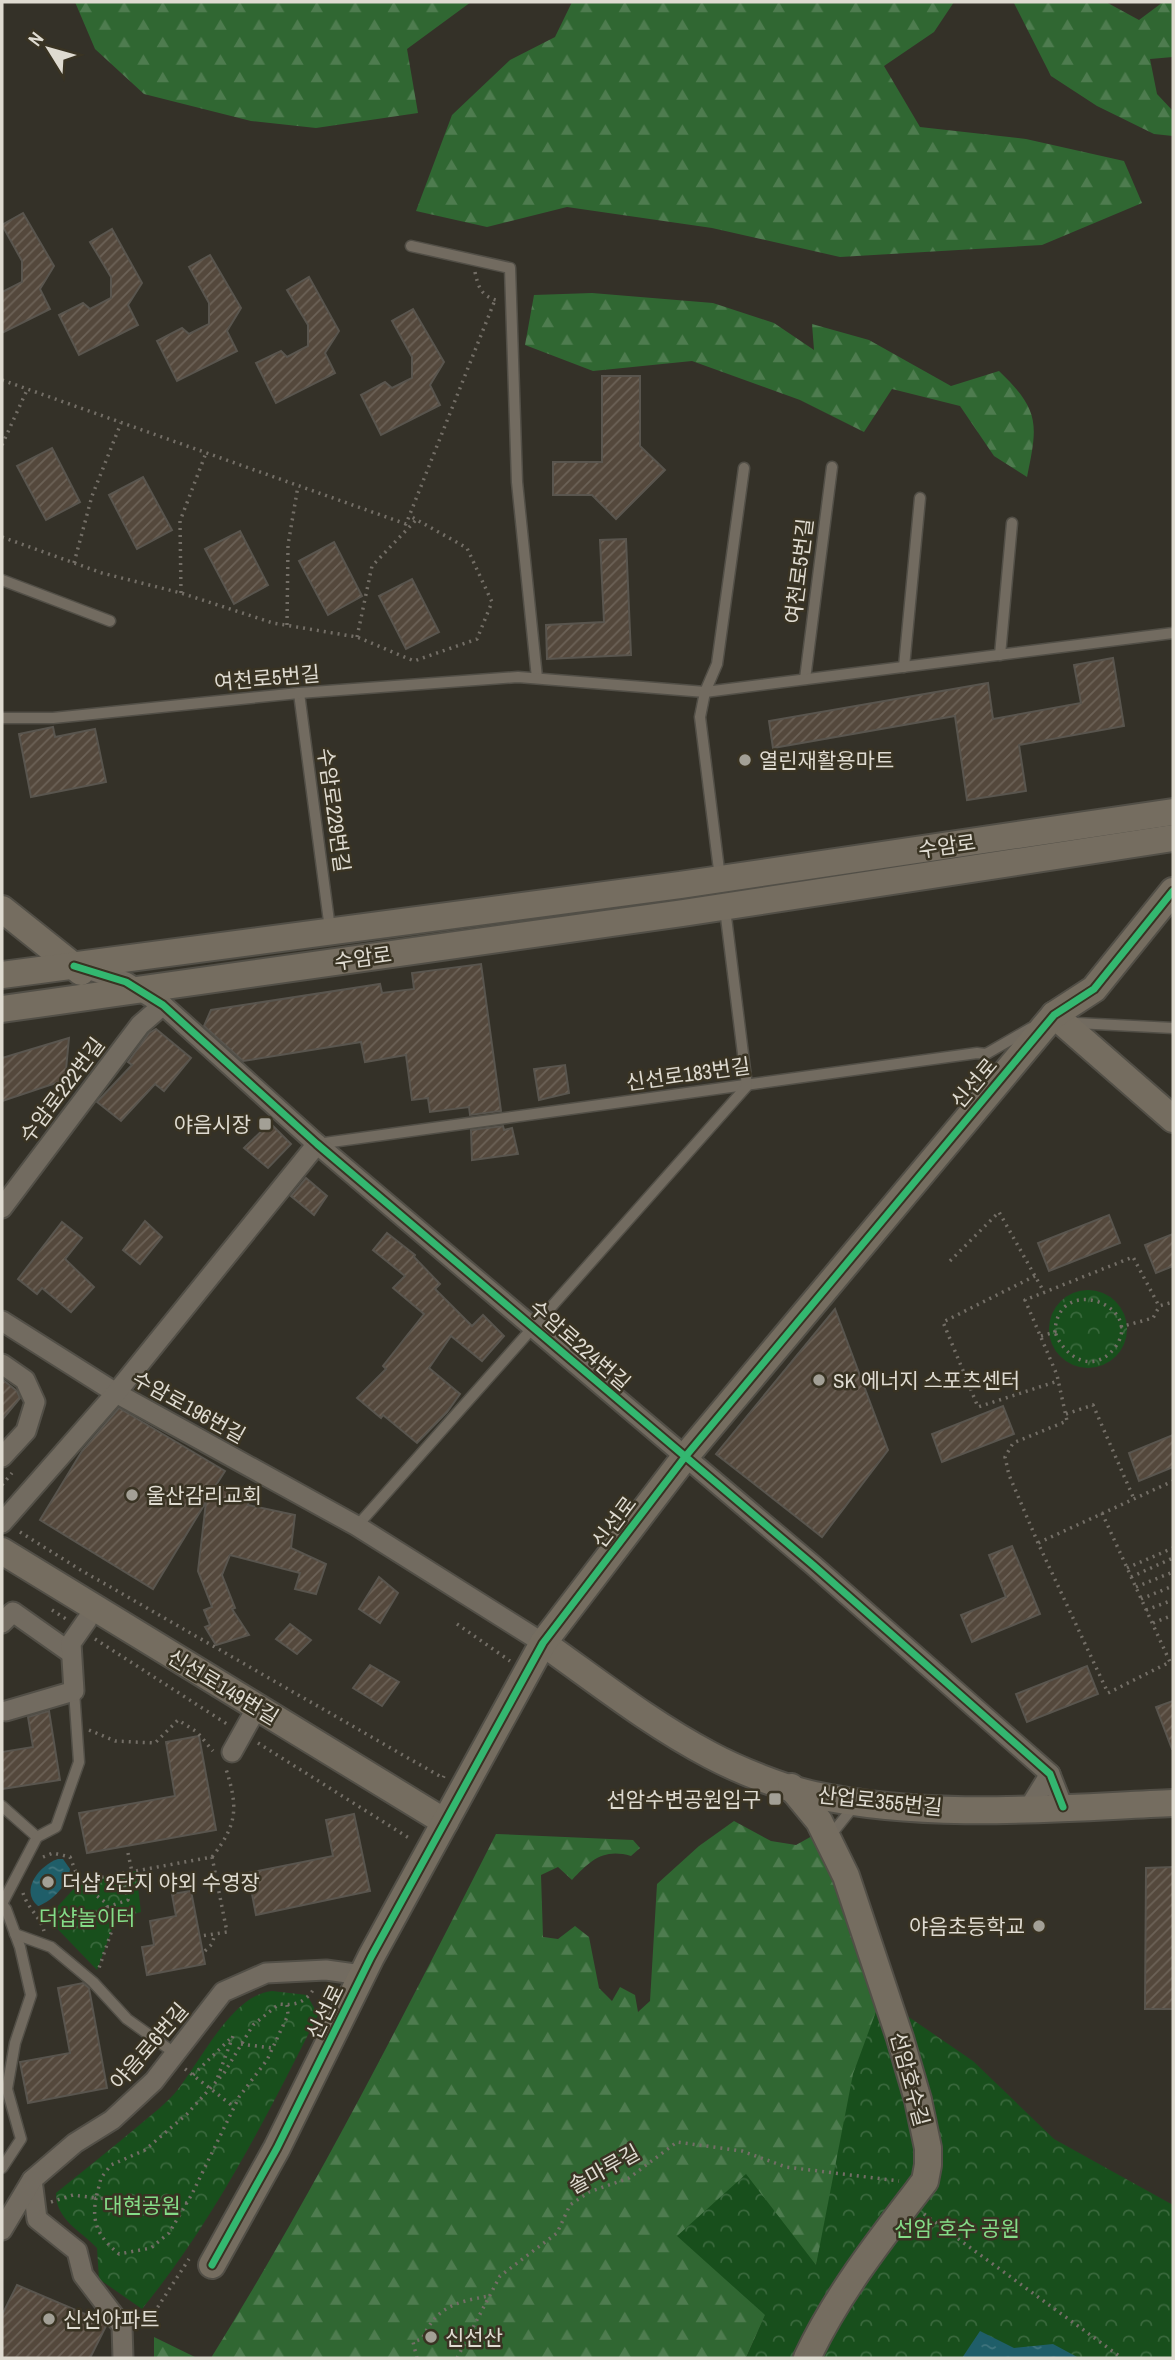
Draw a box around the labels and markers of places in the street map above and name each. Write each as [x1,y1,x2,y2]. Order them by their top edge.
place label: 열린재활용마트 [759,746,894,775]
marker: 열린재활용마트 [737,752,753,768]
place label: 야음시장 [174,1110,251,1139]
marker: 야음시장 [257,1116,273,1132]
place label: SK 에너지 스포츠센터 [833,1366,1020,1395]
marker: SK 에너지 스포츠센터 [811,1372,827,1388]
place label: 울산감리교회 [146,1481,262,1510]
marker: 울산감리교회 [124,1487,140,1503]
place label: 선암수변공원입구 [606,1785,761,1814]
marker: 선암수변공원입구 [767,1791,783,1807]
place label: 더샵 2단지 야외 수영장 [62,1868,260,1897]
marker: 더샵 2단지 야외 수영장 [40,1874,56,1890]
place label: 야음초등학교 [909,1912,1025,1941]
marker: 야음초등학교 [1031,1918,1047,1934]
place label: 신선아파트 [63,2305,160,2334]
marker: 신선아파트 [41,2311,57,2327]
place label: 신선산 [445,2323,503,2352]
marker: 신선산 [423,2329,439,2345]

